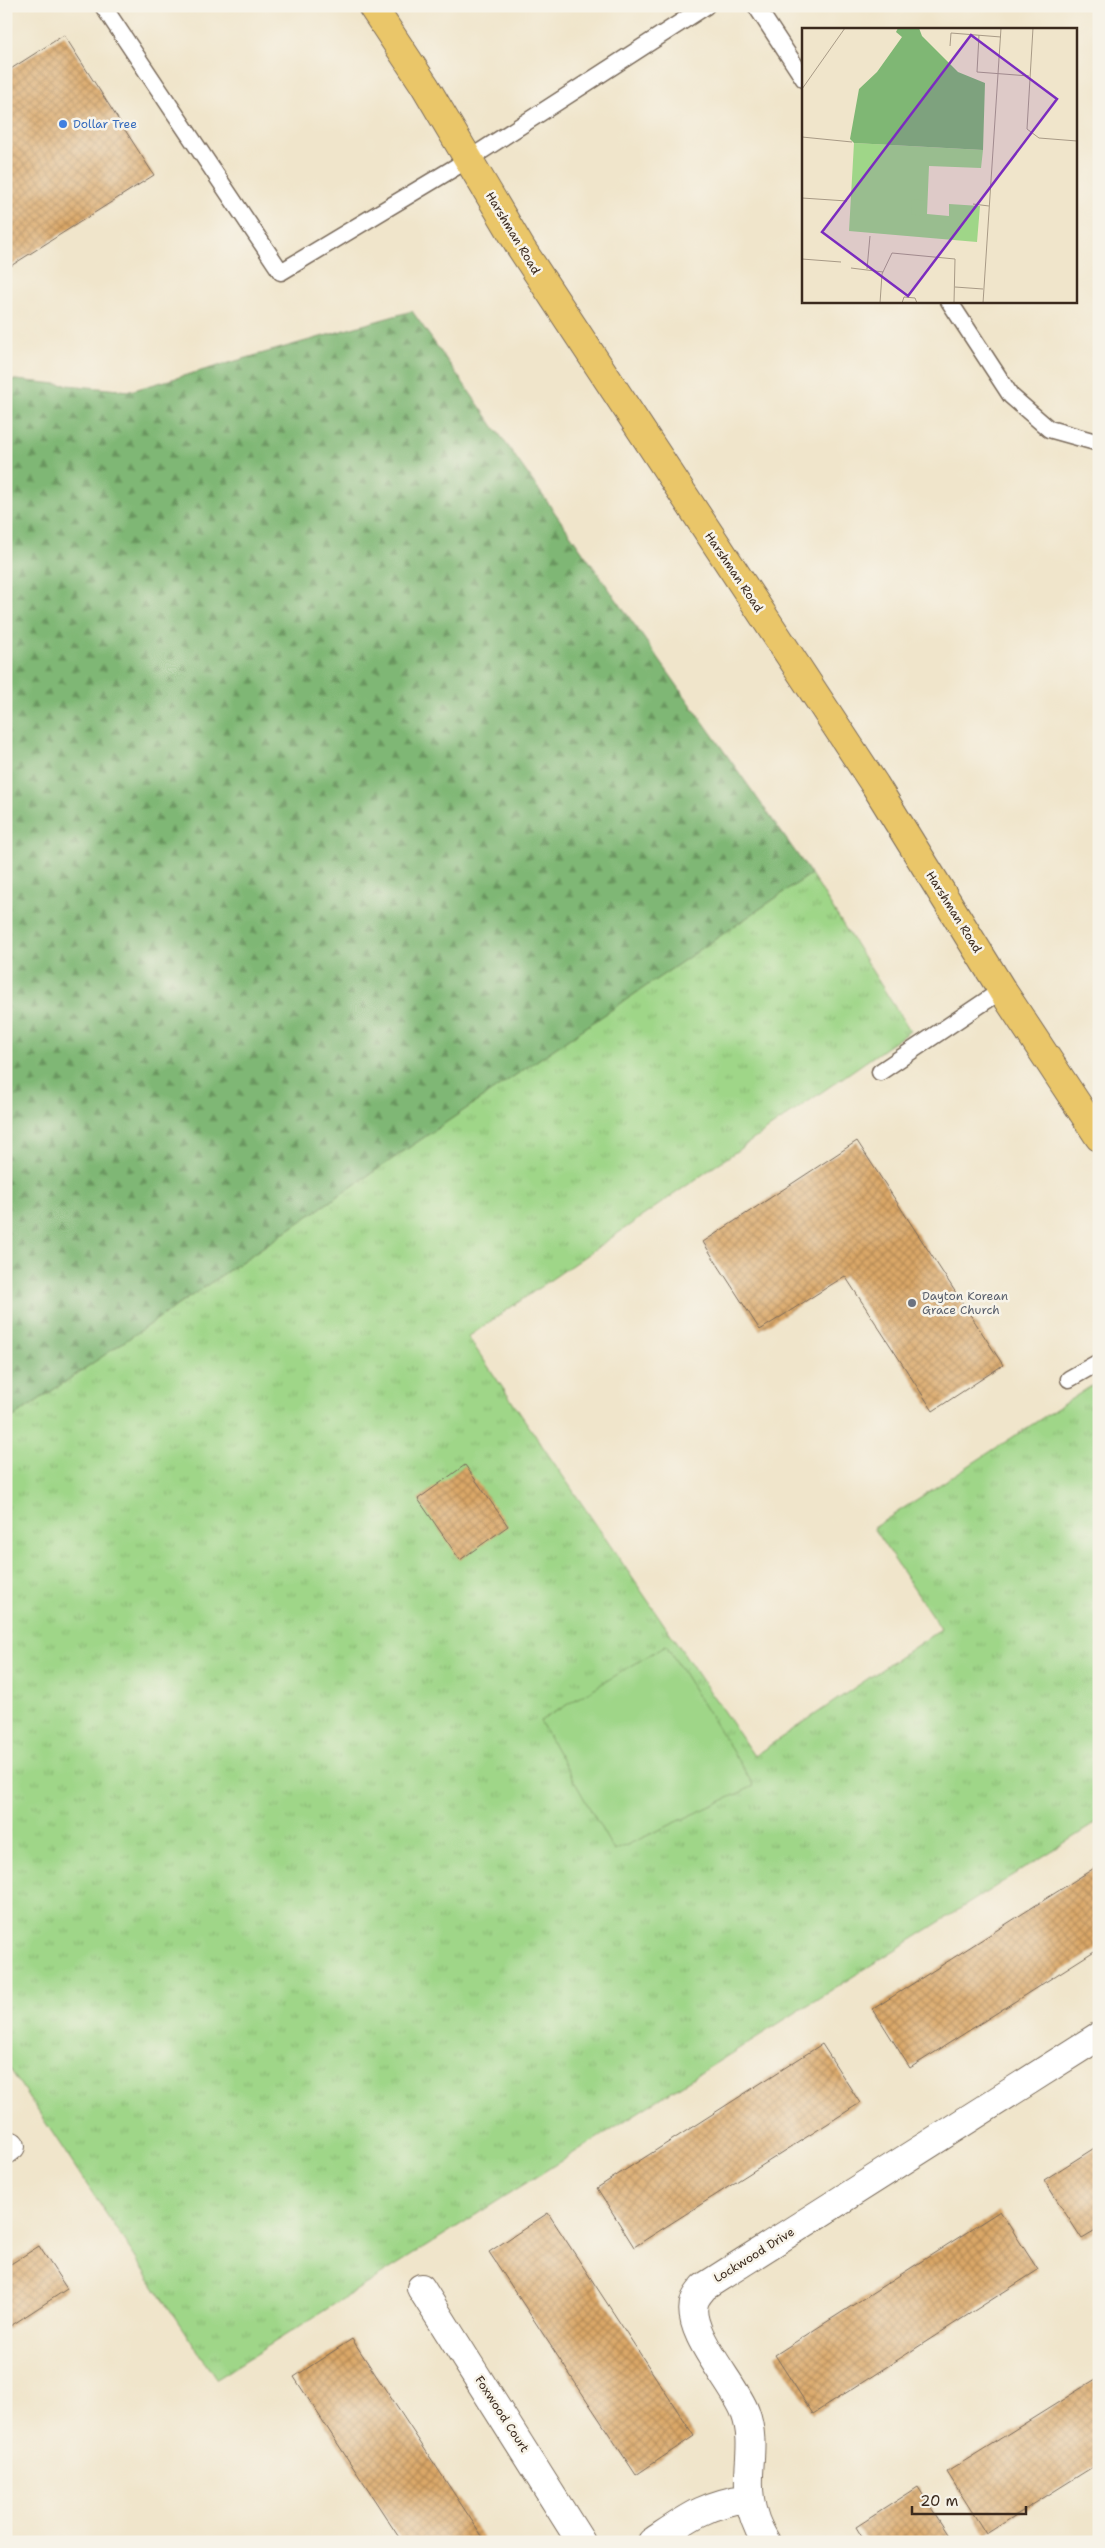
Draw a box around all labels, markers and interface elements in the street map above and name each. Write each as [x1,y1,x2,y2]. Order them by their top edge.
inset map [802,28,1078,302]
place label: Dollar Tree [73,116,137,132]
marker: Dollar Tree [57,118,69,130]
street label: Harshman Road [482,189,544,278]
street label: Harshman Road [701,529,767,616]
street label: Harshman Road [922,868,986,956]
place label: Dayton Korean Grace Church [922,1288,1008,1318]
marker: Dayton Korean Grace Church [906,1297,918,1309]
street label: Lockwood Drive [711,2224,797,2286]
street label: Foxwood Court [471,2373,533,2455]
scale bar [912,2483,1026,2515]
text: 20 m [920,2491,959,2511]

